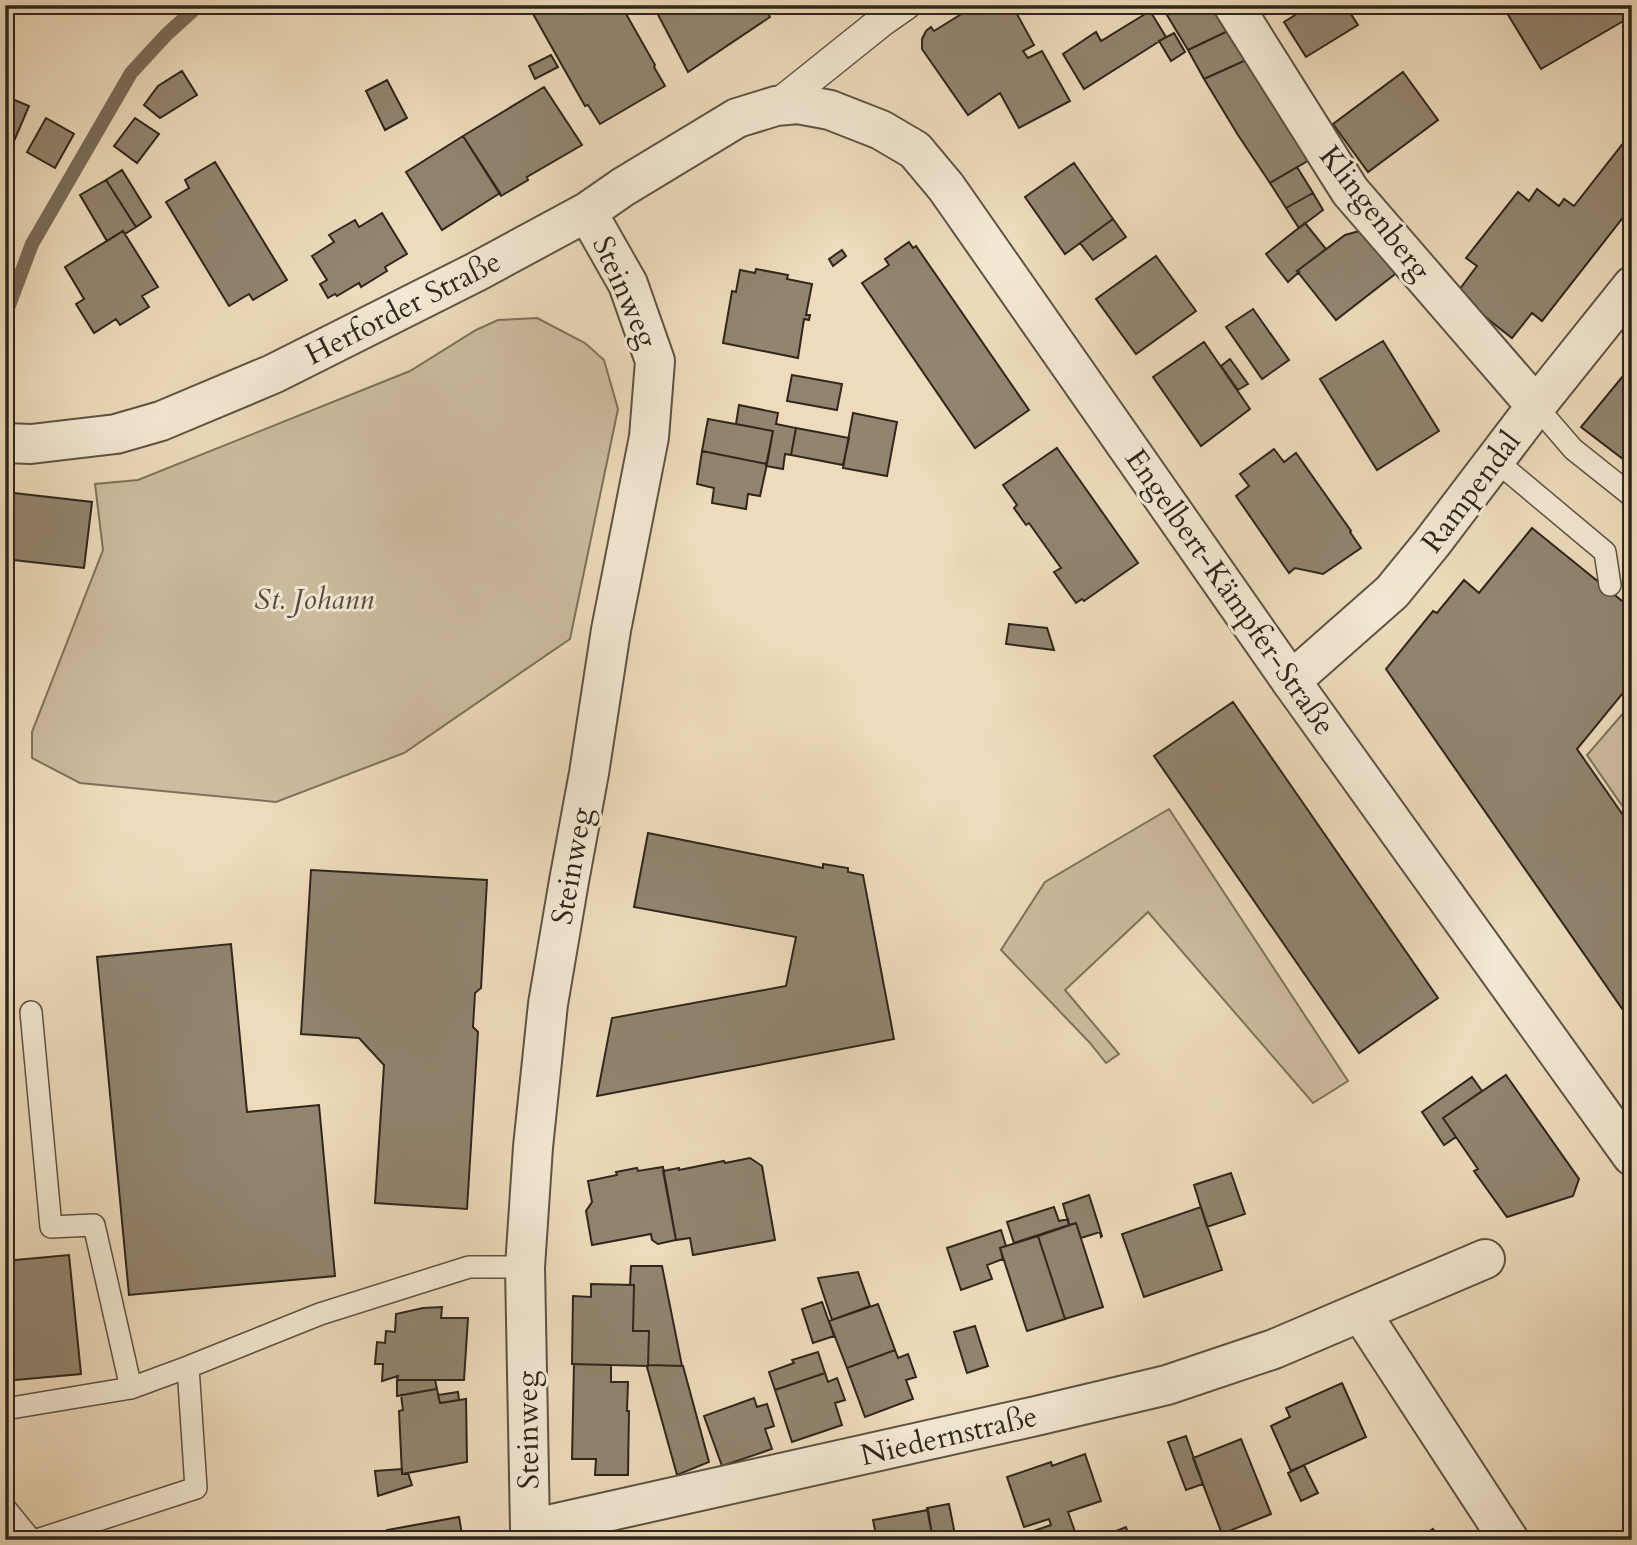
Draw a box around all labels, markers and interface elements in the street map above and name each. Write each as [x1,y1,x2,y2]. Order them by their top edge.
street label: Klingenberg [1309,137,1441,289]
street label: Steinweg [582,230,668,354]
street label: Herforder Straße [298,241,508,375]
street label: Rampendal [1412,423,1530,561]
street label: Engelbert-Kämpfer-Straße [1115,441,1345,743]
park label: St. Johann [254,579,374,620]
street label: Steinweg [542,804,602,928]
street label: Steinweg [506,1370,550,1489]
street label: Niedernstraße [857,1396,1041,1476]

